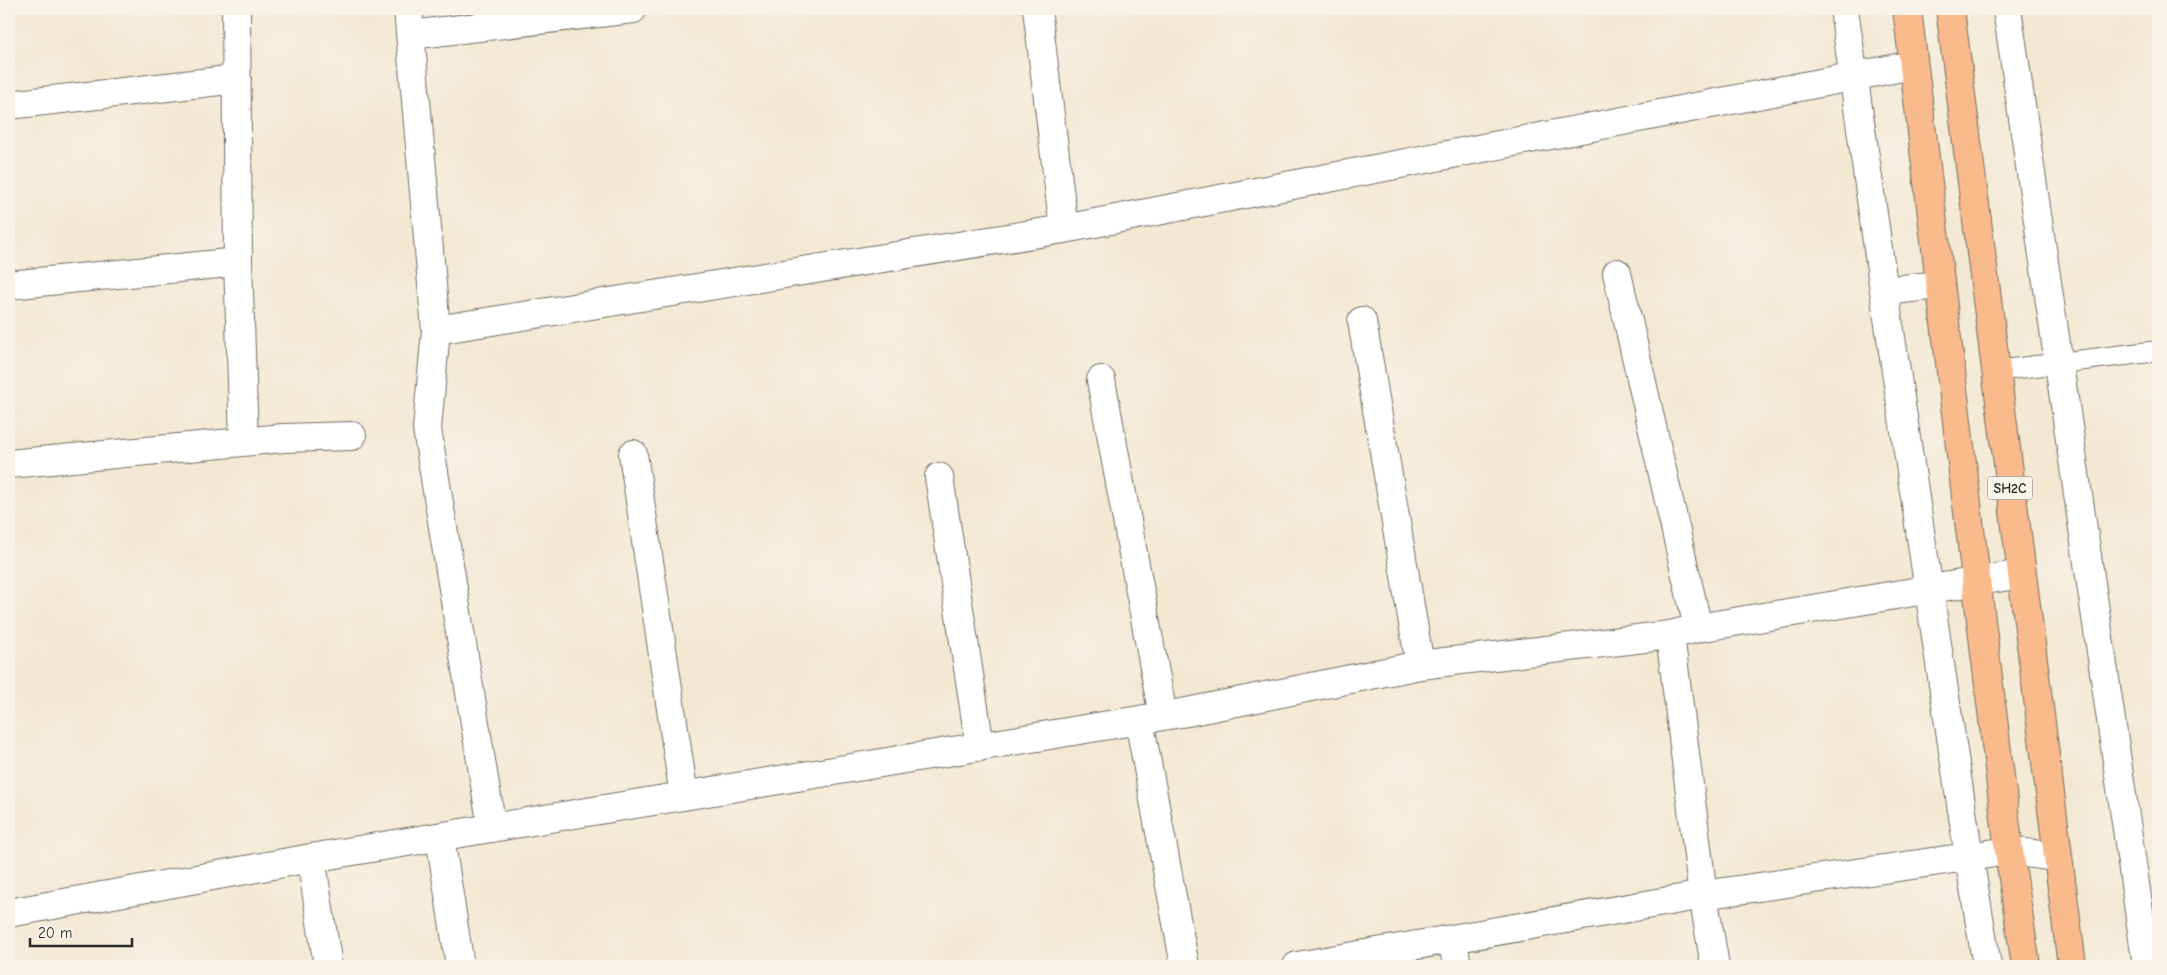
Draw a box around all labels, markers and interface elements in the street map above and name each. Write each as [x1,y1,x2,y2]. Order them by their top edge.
road number: SH2C [1988,476,2032,499]
scale bar [30,915,132,947]
text: 20 m [38,924,72,942]

